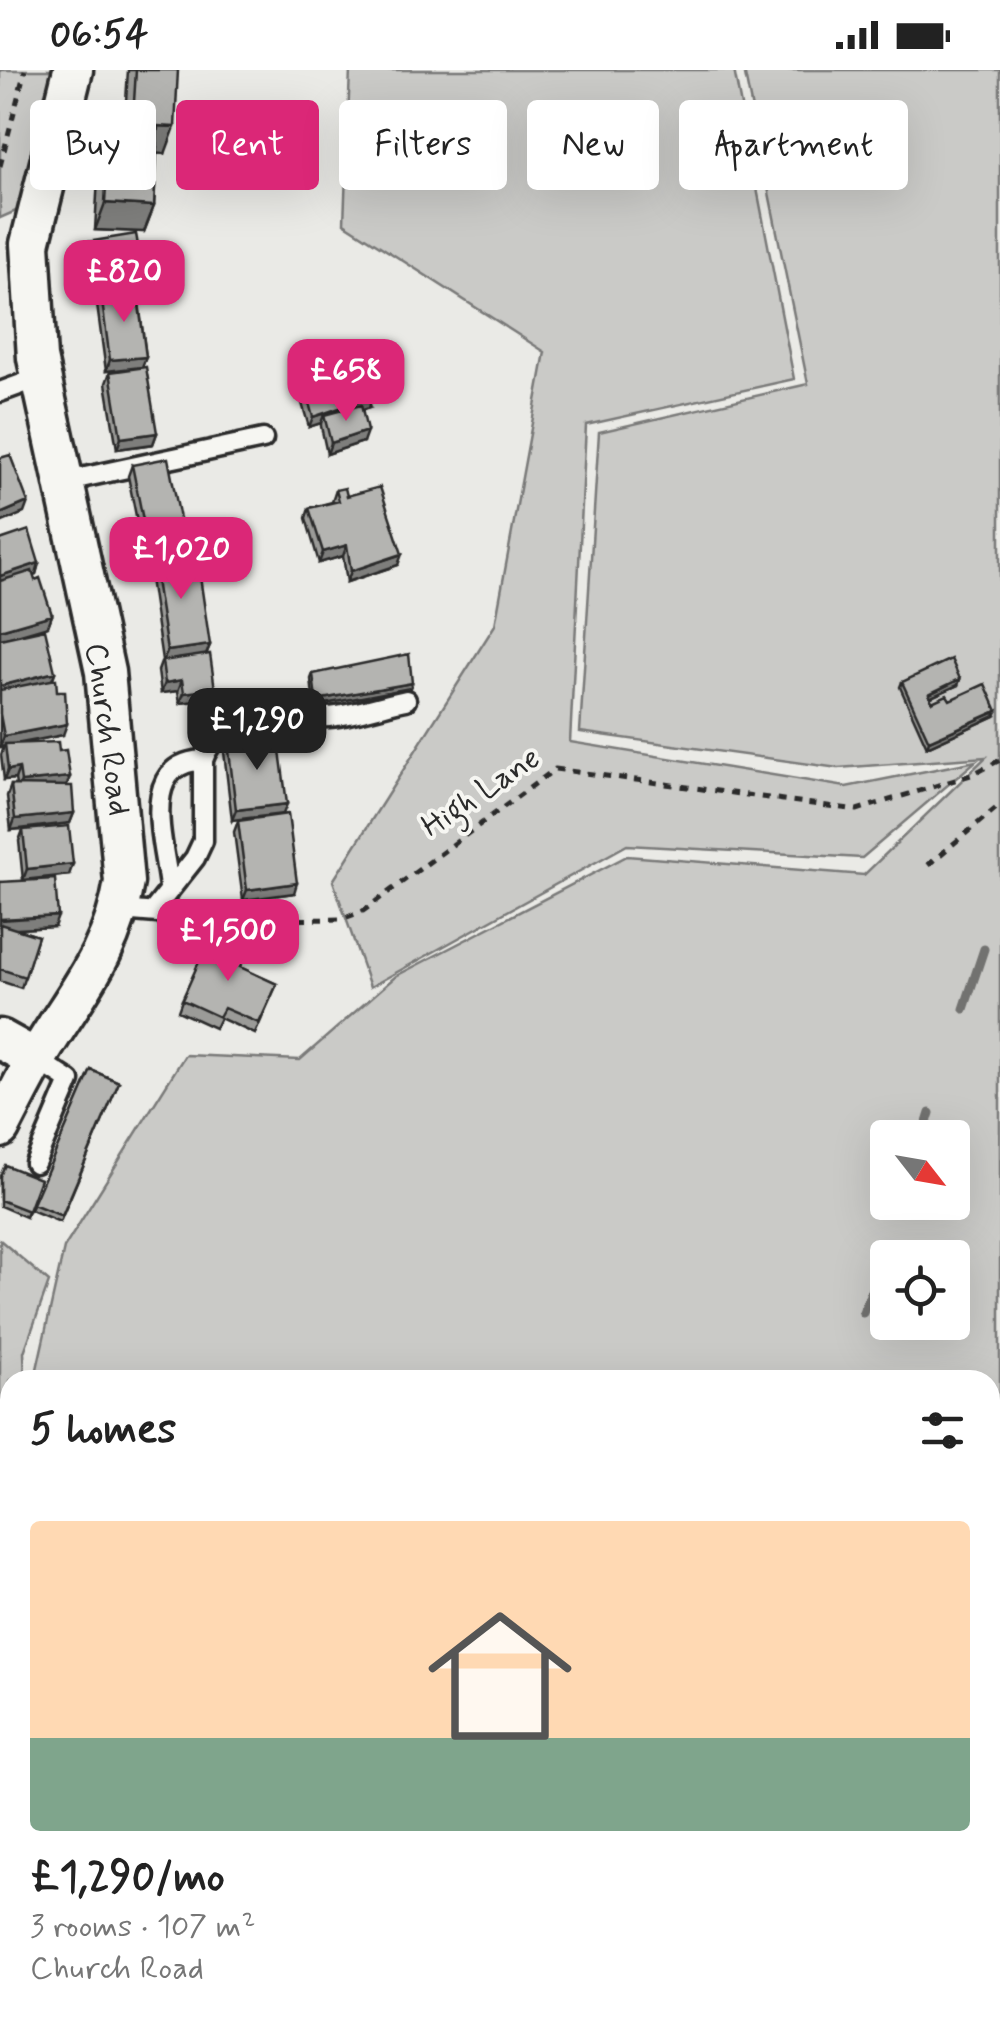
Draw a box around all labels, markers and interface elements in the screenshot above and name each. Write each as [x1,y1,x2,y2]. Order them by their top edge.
text: 06:54 [50,11,148,60]
chip: Buy [30,100,156,190]
chip: Rent [176,100,319,190]
chip: Filters [339,100,507,190]
chip: New [527,100,659,190]
chip: Apartment [679,100,908,190]
pin: £820 [65,240,183,325]
text: £820 [86,251,162,293]
pin: £658 [287,339,405,424]
text: £658 [309,350,383,392]
pin: £1,020 [100,517,262,602]
text: £1,020 [132,528,230,570]
street label: Church Road [74,640,140,818]
pin: £1,290 [176,688,338,773]
text: £1,290 [209,699,305,741]
street label: High Lane [413,738,550,850]
pin: £1,500 [147,899,309,984]
text: £1,500 [179,910,277,952]
north arrow [870,1120,970,1220]
map controls [870,1120,970,1340]
button: locate [870,1240,970,1340]
text: 5 homes [30,1403,176,1458]
icon: filters [915,1403,970,1458]
icon: home [410,1586,590,1766]
text: £1,290/mo [30,1851,225,1906]
text: 3 rooms · 107 m² [30,1906,255,1948]
text: Church Road [30,1948,204,1990]

